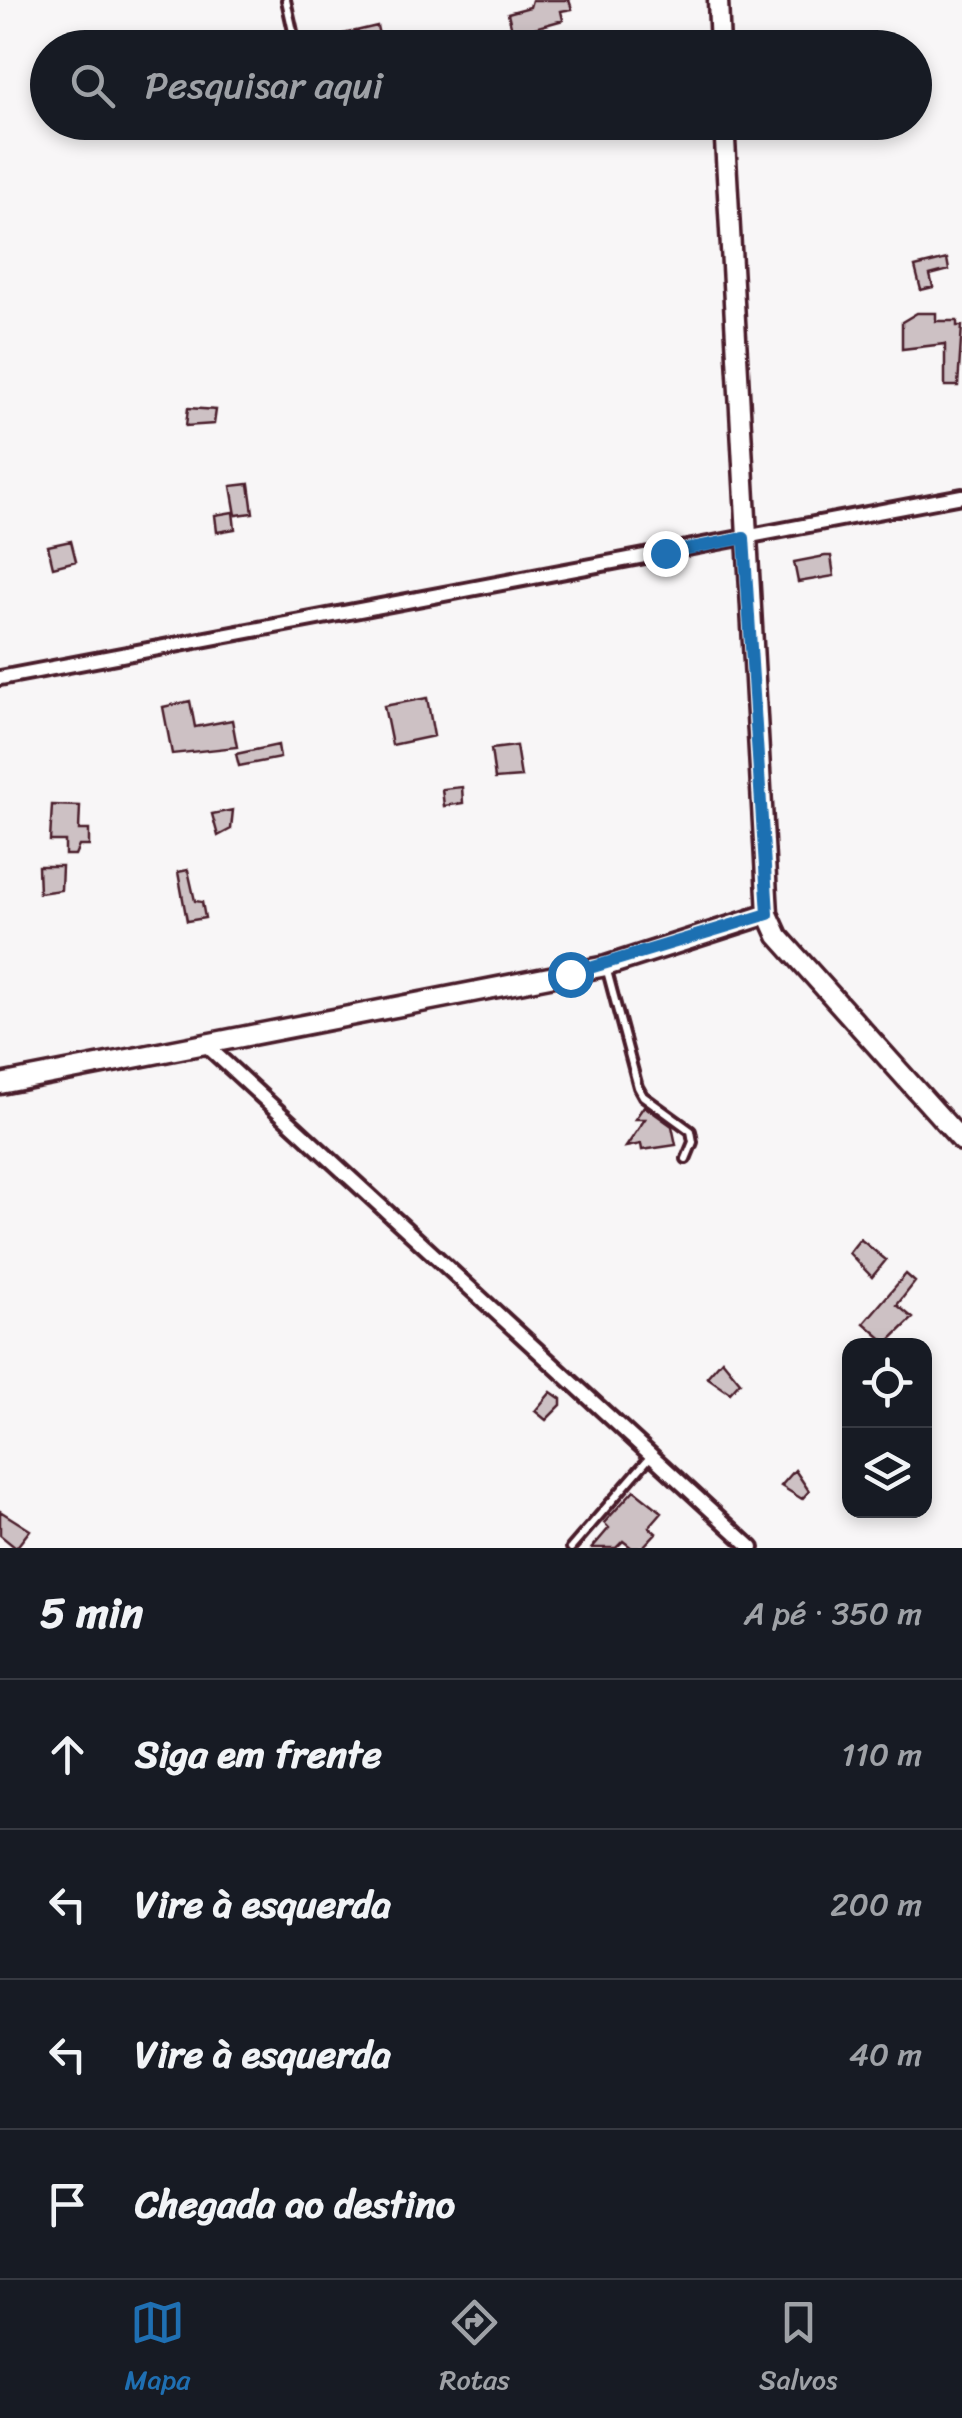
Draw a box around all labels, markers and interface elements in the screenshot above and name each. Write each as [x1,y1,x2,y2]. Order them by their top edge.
search box [30,30,932,140]
text: Pesquisar aqui [145,52,383,119]
icon: search [65,58,120,113]
route end [643,531,689,577]
route start [548,952,594,998]
map controls [842,1338,932,1518]
button: locate [842,1338,932,1428]
button: layers [842,1428,932,1518]
text: 5 min [40,1576,143,1650]
text: A pé · 350 m [744,1585,922,1642]
text: Siga em frente [135,1721,382,1788]
text: 110 m [841,1726,922,1783]
icon: ahead [40,1727,95,1782]
text: Vire à esquerda [135,1871,391,1938]
text: 200 m [830,1876,922,1933]
icon: left [40,1877,95,1932]
text: Vire à esquerda [135,2021,391,2088]
text: 40 m [849,2026,922,2083]
icon: left [40,2027,95,2082]
text: Chegada ao destino [135,2171,455,2238]
icon: arrive [40,2177,95,2232]
tab: Mapa [125,2295,190,2404]
tab: Rotas [439,2295,510,2404]
tab: Salvos [759,2295,837,2404]

